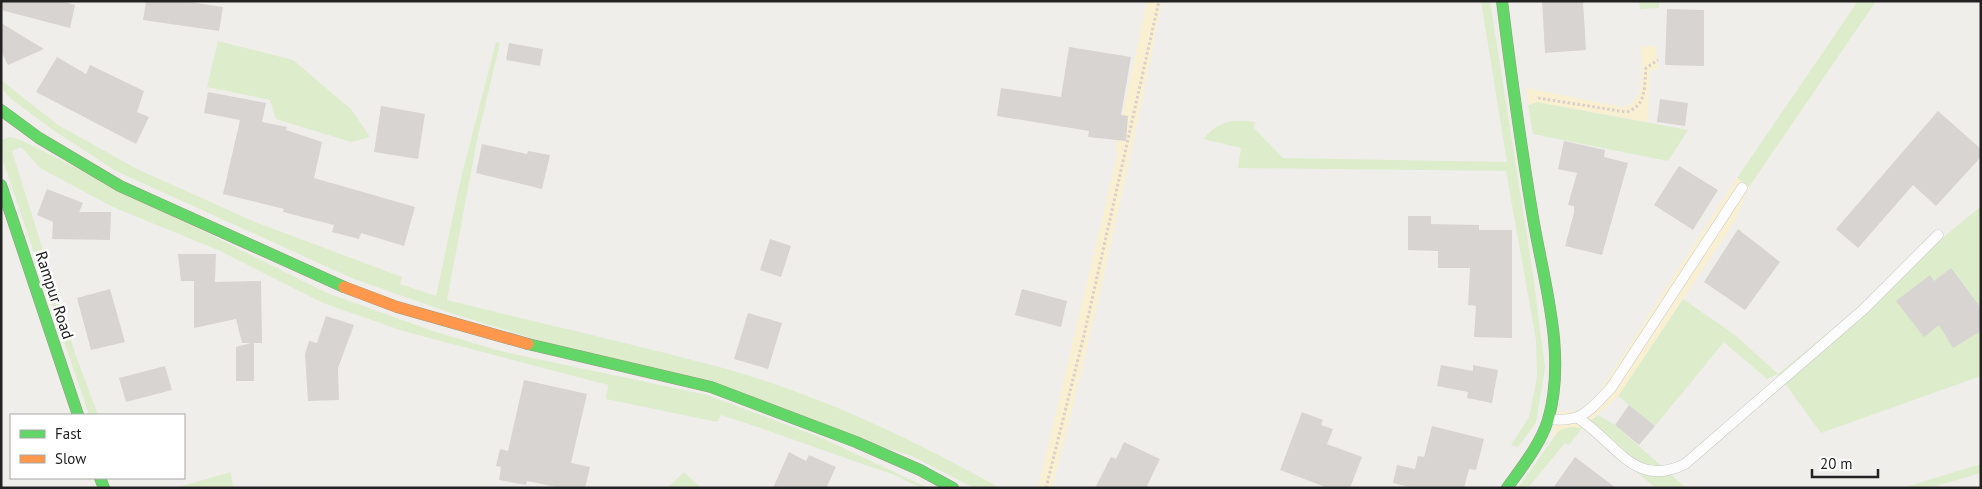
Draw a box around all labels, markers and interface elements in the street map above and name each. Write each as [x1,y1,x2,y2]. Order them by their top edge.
street label: Rampur Road [31,249,79,341]
legend [10,414,185,479]
text: Fast [55,424,82,443]
scale bar [1812,446,1878,478]
text: Slow [55,449,86,468]
text: 20 m [1820,454,1853,473]

